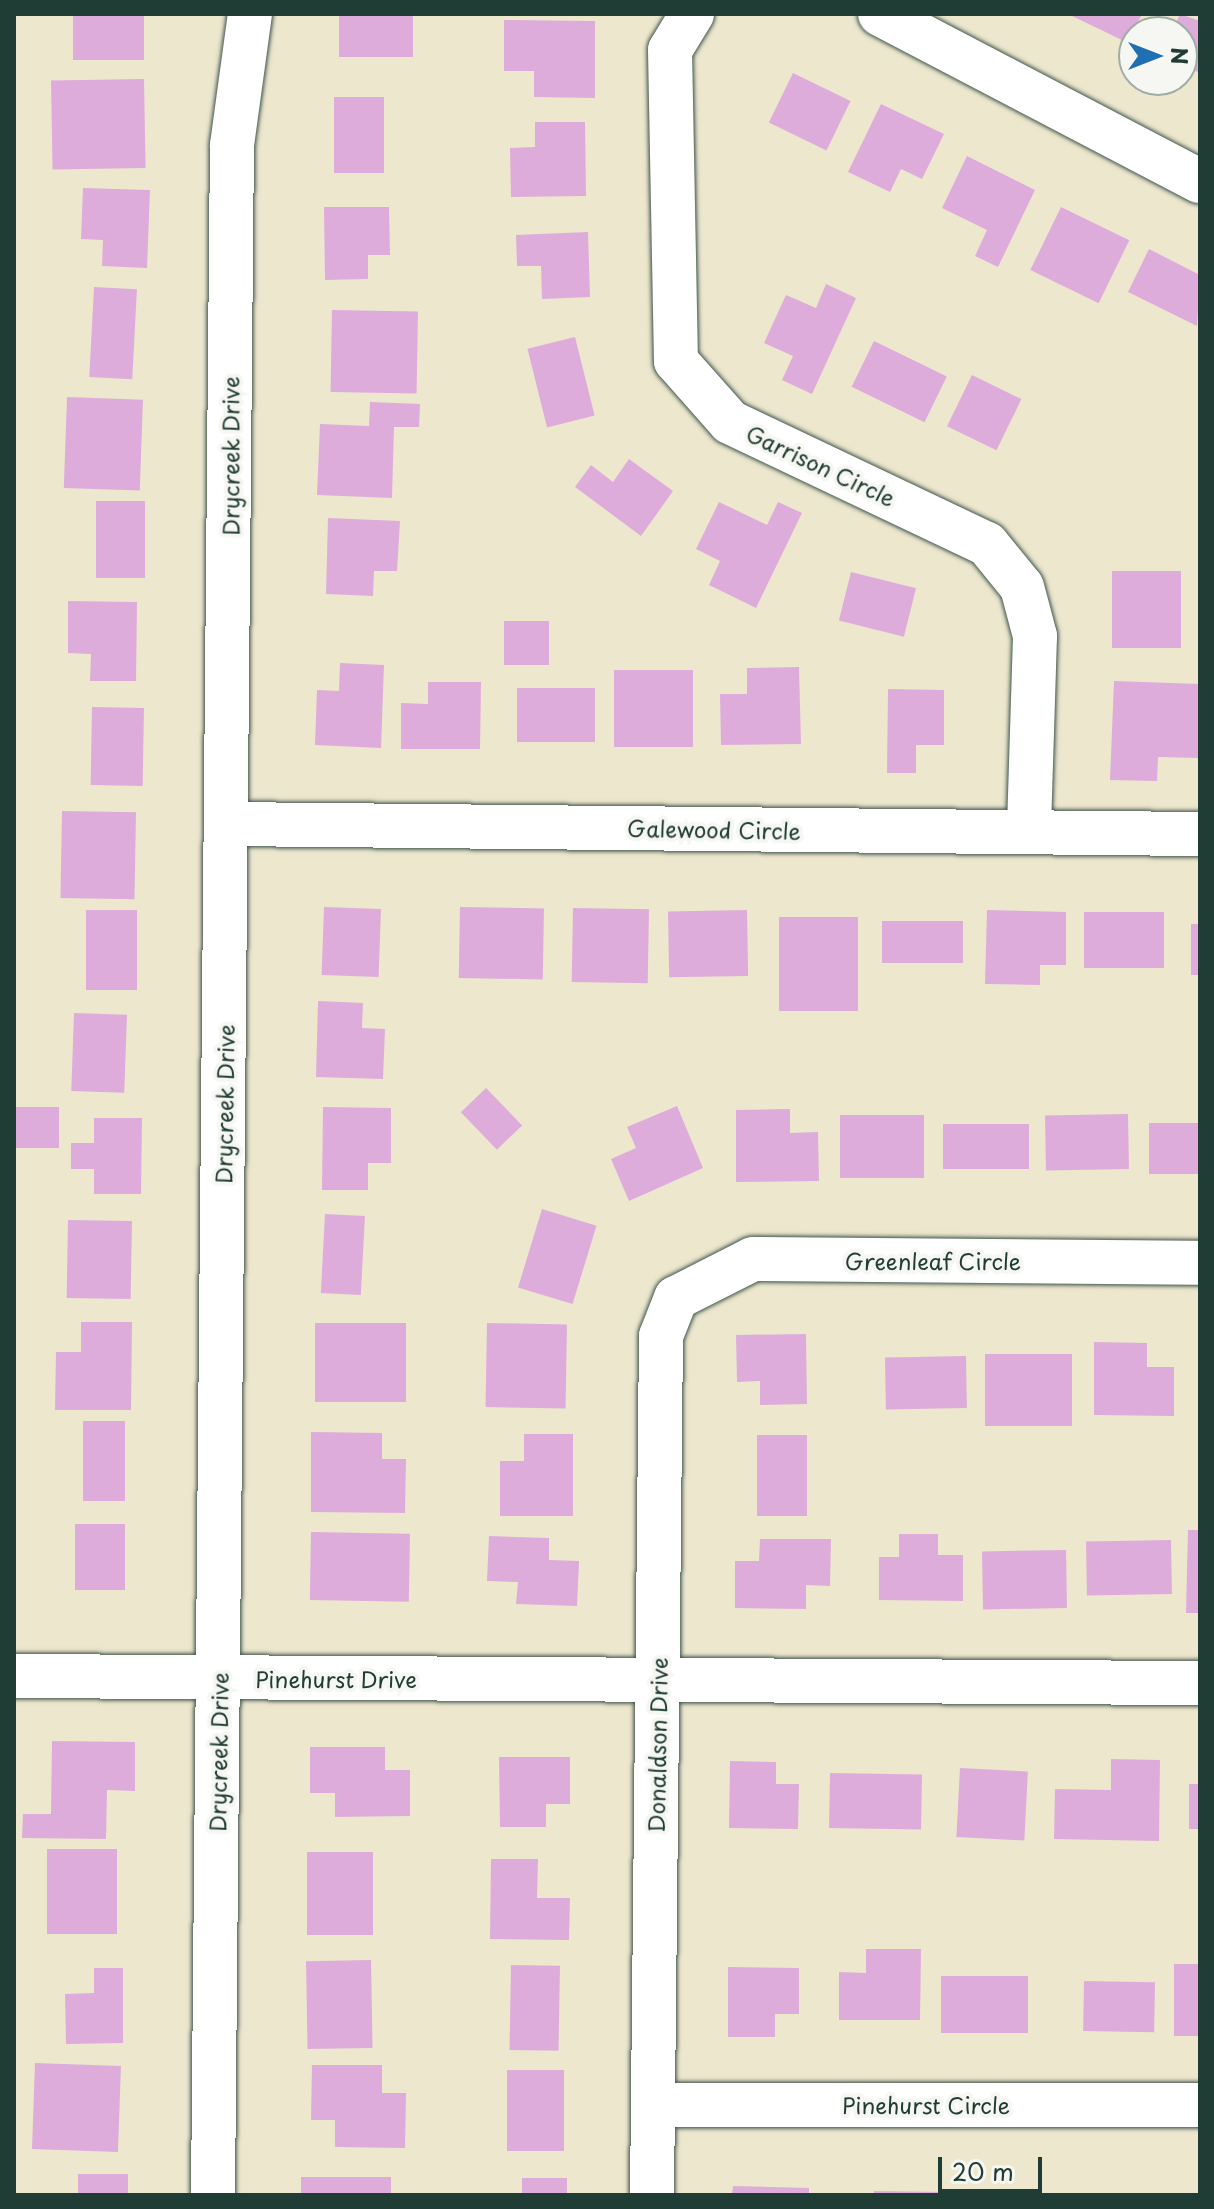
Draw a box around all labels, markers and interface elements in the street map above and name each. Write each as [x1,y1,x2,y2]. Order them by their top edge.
north arrow [1118,16,1198,96]
text: N [1164,47,1197,65]
street label: Drycreek Drive [217,375,243,537]
street label: Garrison Circle [742,419,900,511]
street label: Galewood Circle [626,814,802,844]
street label: Drycreek Drive [209,1023,239,1185]
street label: Greenleaf Circle [844,1248,1022,1274]
street label: Donaldson Drive [642,1656,672,1834]
street label: Pinehurst Drive [255,1666,417,1692]
street label: Drycreek Drive [203,1671,233,1833]
street label: Pinehurst Circle [841,2092,1011,2118]
scale bar [942,2141,1046,2191]
text: 20 m [952,2153,1014,2189]

